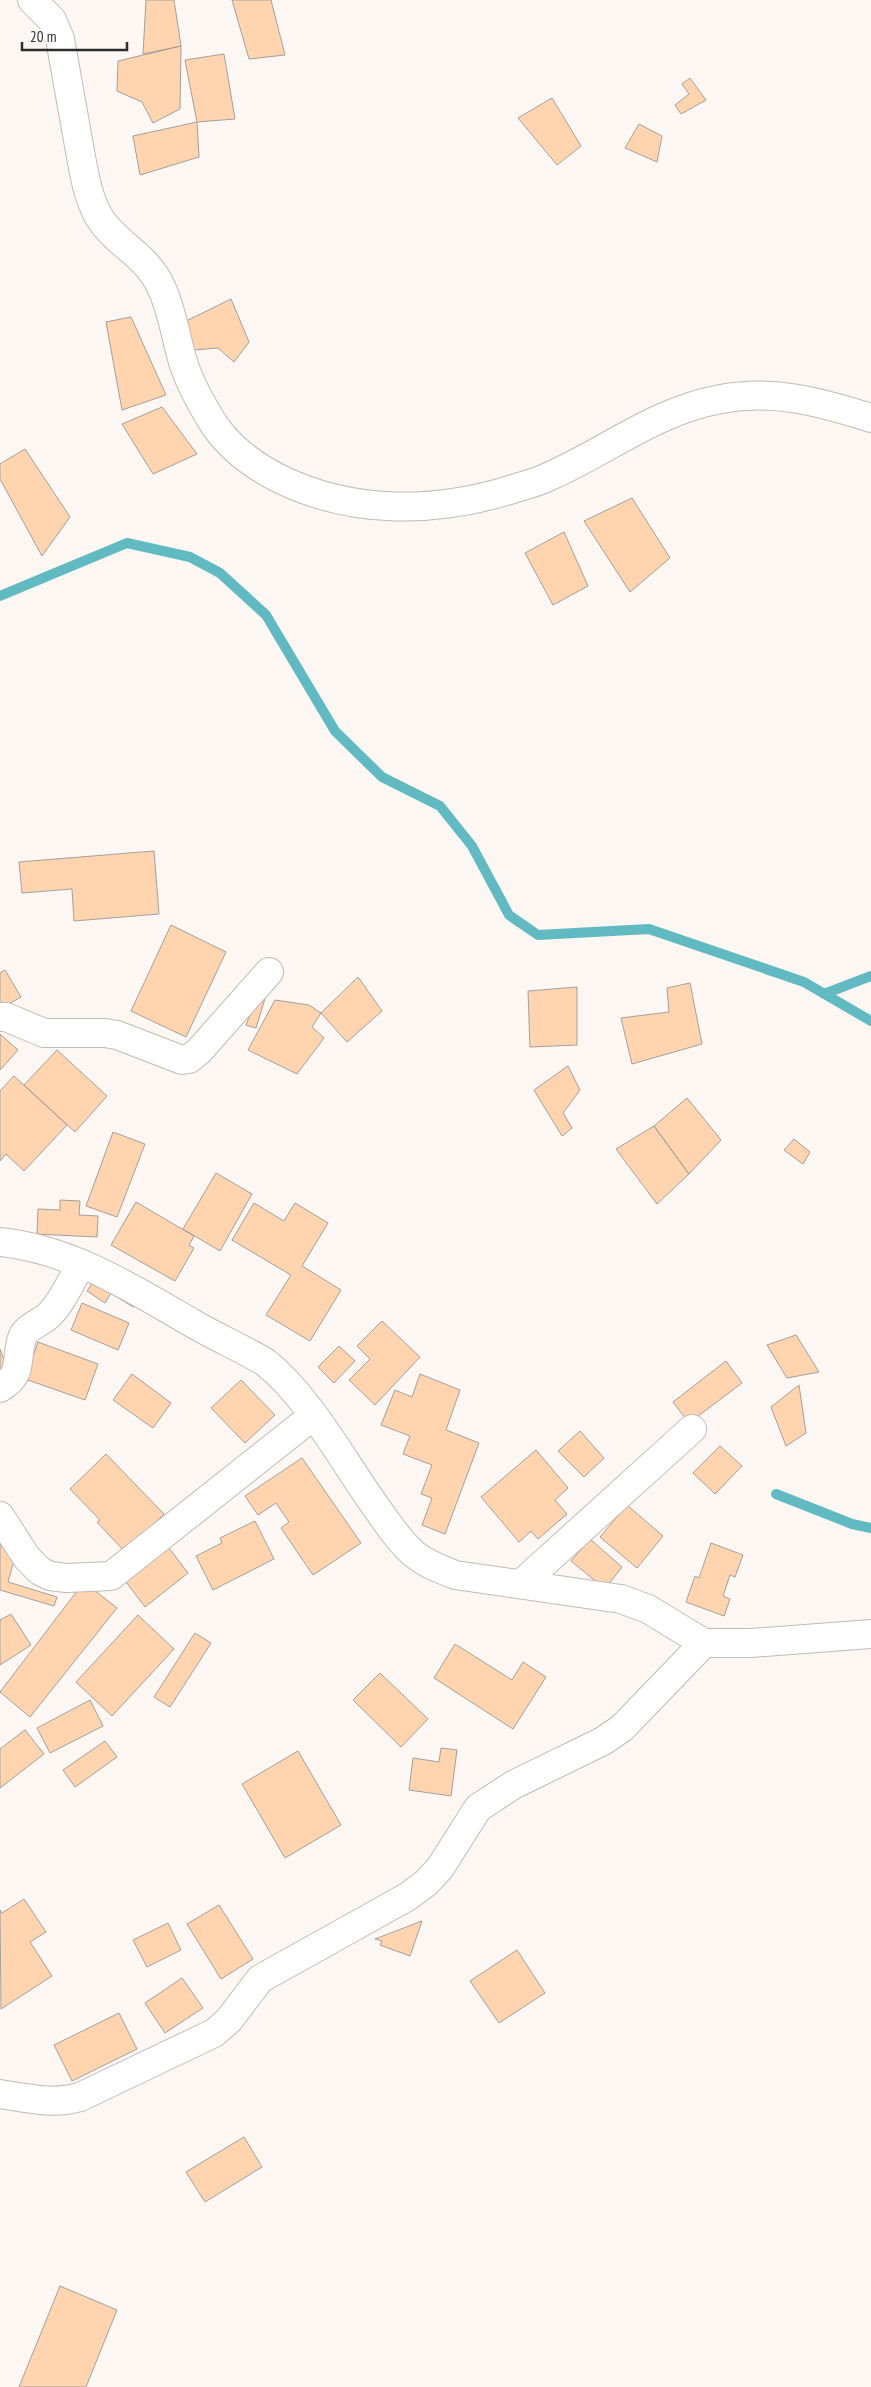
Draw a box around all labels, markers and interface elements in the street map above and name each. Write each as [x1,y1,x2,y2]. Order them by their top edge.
scale bar [22,20,128,52]
text: 20 m [30,27,56,46]

